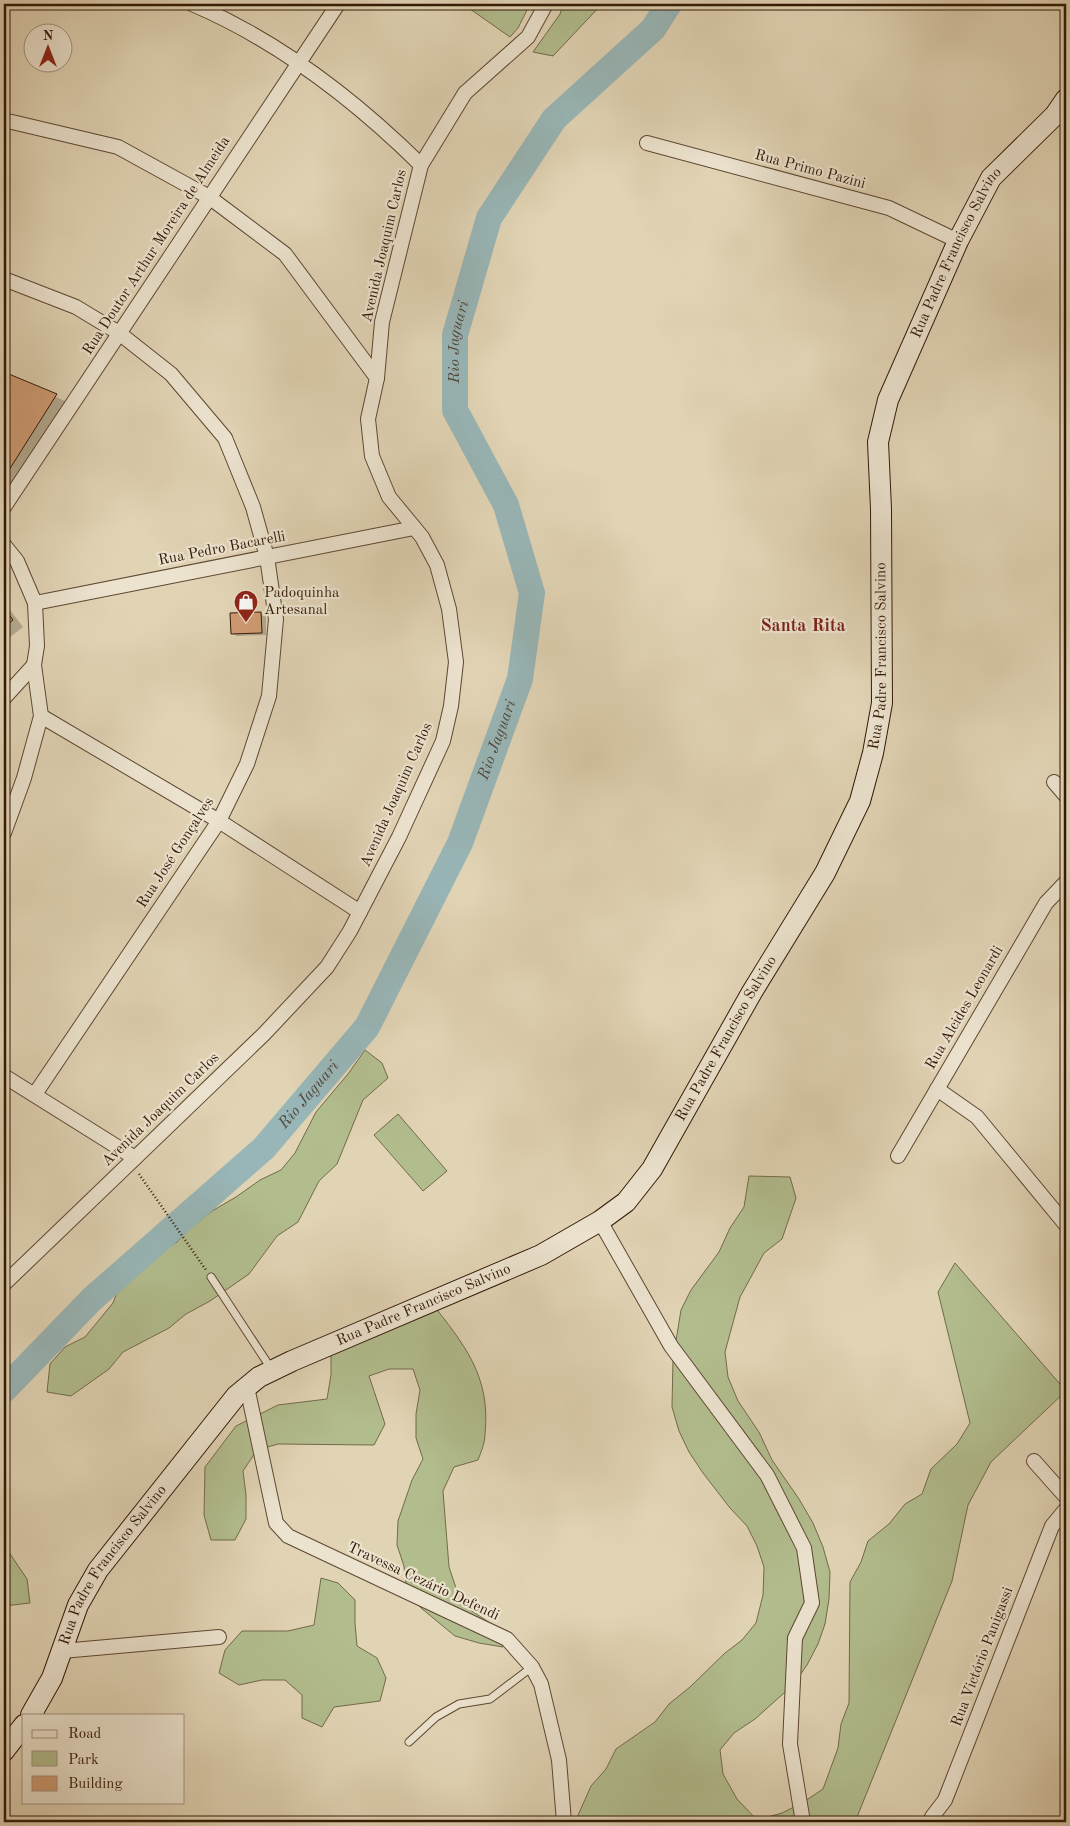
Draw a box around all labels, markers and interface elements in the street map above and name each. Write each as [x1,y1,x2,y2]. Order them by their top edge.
north arrow [22,22,72,72]
text: N [43,29,54,43]
street label: Rua Doutor Arthur Moreira de Almeida [81,134,234,358]
street label: Rua Primo Pazini [753,148,867,192]
street label: Rua Padre Francisco Salvino [909,165,1004,340]
street label: Avenida Joaquim Carlos [360,168,410,324]
water label: Rio Jaguari [446,298,473,384]
street label: Rua Pedro Bacarelli [157,529,287,569]
street label: Rua Padre Francisco Salvino [866,562,889,751]
place label: Padoquinha Artesanal [264,586,340,618]
shop icon: Padoquinha Artesanal [233,589,259,623]
district label: Santa Rita [760,617,846,635]
water label: Rio Jaguari [475,698,520,783]
street label: Avenida Joaquim Carlos [358,720,436,870]
street label: Rua José Gonçalves [135,795,217,911]
street label: Rua Alcides Leonardi [924,944,1006,1072]
street label: Rua Padre Francisco Salvino [673,953,780,1124]
street label: Avenida Joaquim Carlos [100,1050,222,1170]
water label: Rio Jaguari [275,1058,343,1133]
street label: Rua Padre Francisco Salvino [334,1261,513,1349]
street label: Rua Padre Francisco Salvino [57,1483,170,1647]
street label: Travessa Cezário Defendi [345,1540,501,1624]
street label: Rua Victório Panigassi [949,1585,1017,1729]
legend [22,1714,185,1804]
text: Road [68,1727,102,1742]
text: Park [68,1753,99,1768]
text: Building [68,1777,123,1792]

